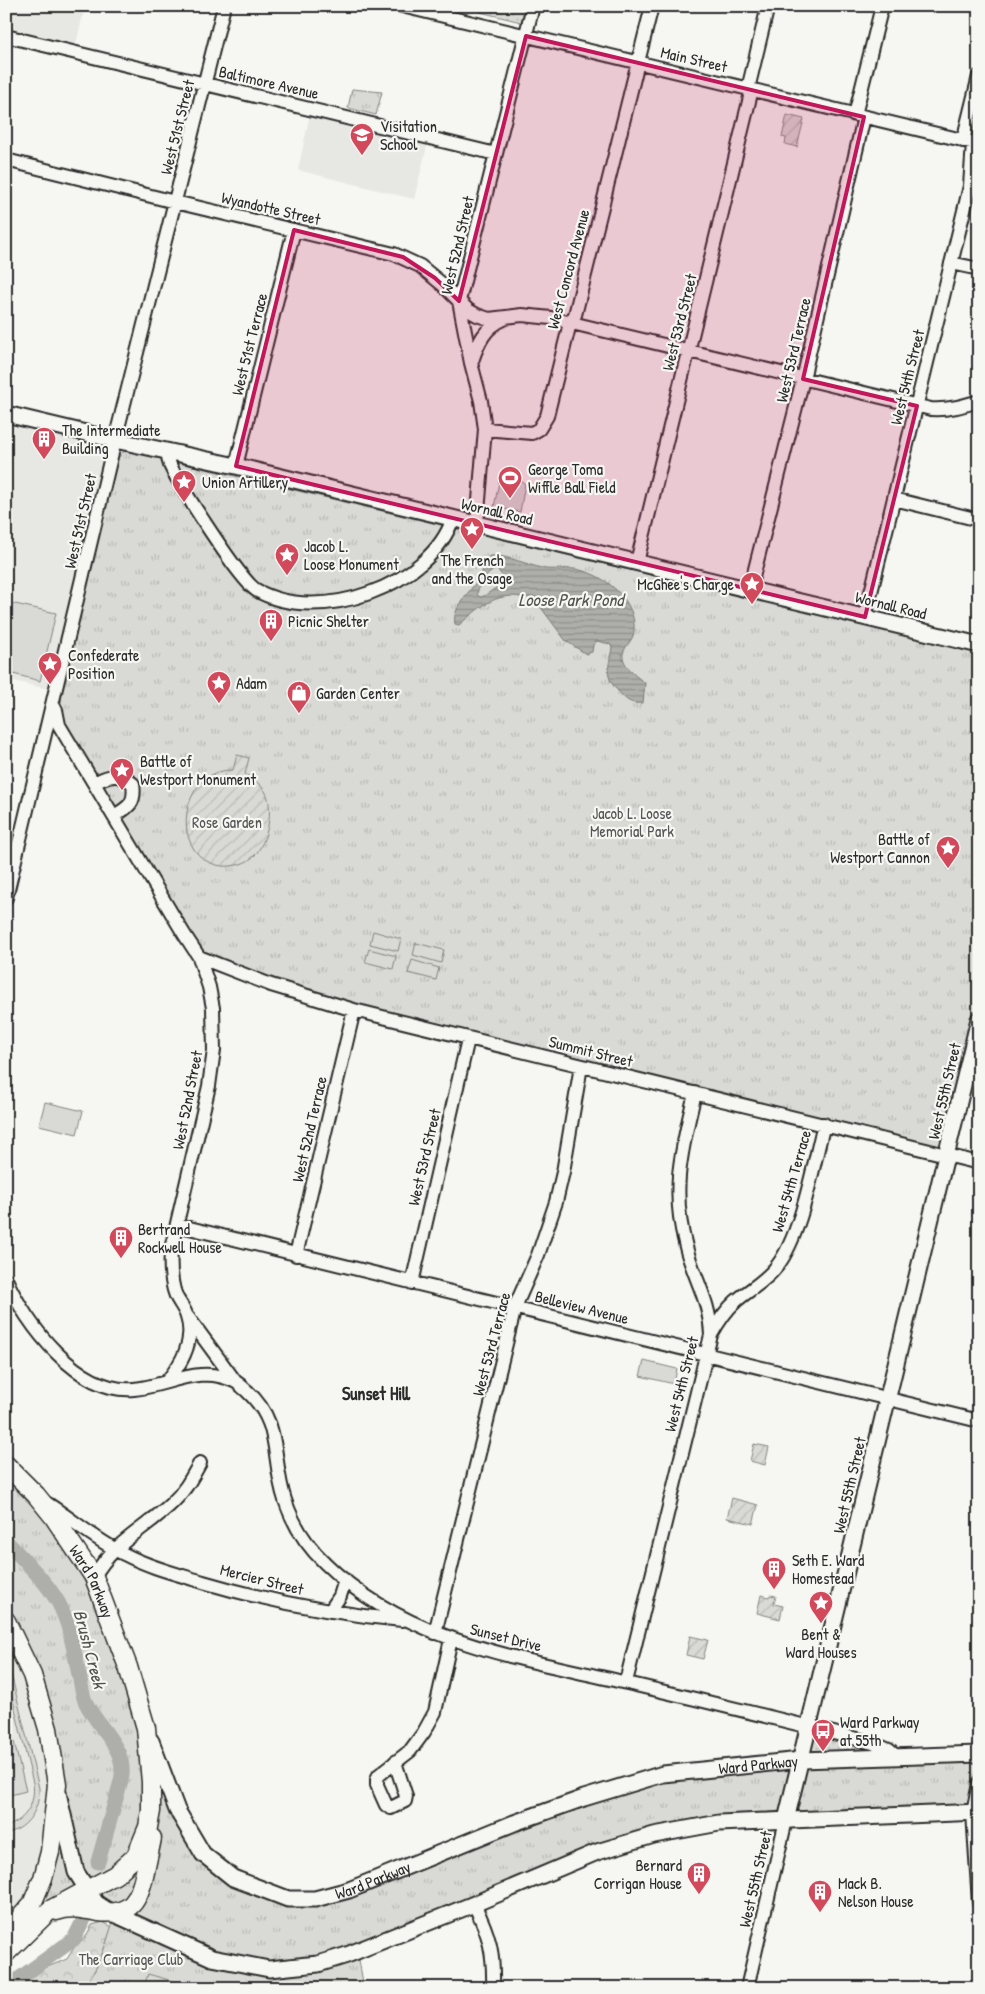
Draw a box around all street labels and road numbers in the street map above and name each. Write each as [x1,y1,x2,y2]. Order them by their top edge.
street label: Main Street [659,41,730,77]
street label: Baltimore Avenue [217,60,322,104]
street label: West 51st Street [155,77,199,177]
street label: Wyandotte Street [219,186,323,230]
street label: West 52nd Street [435,193,479,296]
street label: West Concord Avenue [541,206,595,331]
street label: West 53rd Street [656,271,702,373]
street label: West 51st Terrace [226,290,272,397]
street label: West 53rd Terrace [770,295,816,404]
street label: West 54th Street [885,327,930,427]
street label: West 51st Street [58,471,102,571]
street label: Wornall Road [459,492,535,530]
street label: Wornall Road [853,586,929,624]
street label: Summit Street [547,1030,636,1072]
street label: West 55th Street [922,1040,966,1141]
street label: West 52nd Street [167,1048,207,1151]
street label: West 52nd Terrace [286,1073,332,1184]
street label: West 53rd Street [402,1106,446,1208]
street label: West 54th Terrace [766,1127,816,1235]
street label: Belleview Avenue [533,1285,632,1329]
street label: West 53rd Terrace [467,1289,516,1398]
street label: West 54th Street [659,1334,704,1434]
street label: West 55th Street [827,1434,871,1535]
street label: Ward Parkway [64,1540,120,1621]
street label: Mercier Street [218,1558,307,1600]
street label: Sunset Drive [468,1618,545,1657]
street label: Ward Parkway [718,1749,799,1779]
street label: West 55th Street [733,1828,777,1929]
street label: Ward Parkway [333,1855,414,1904]

